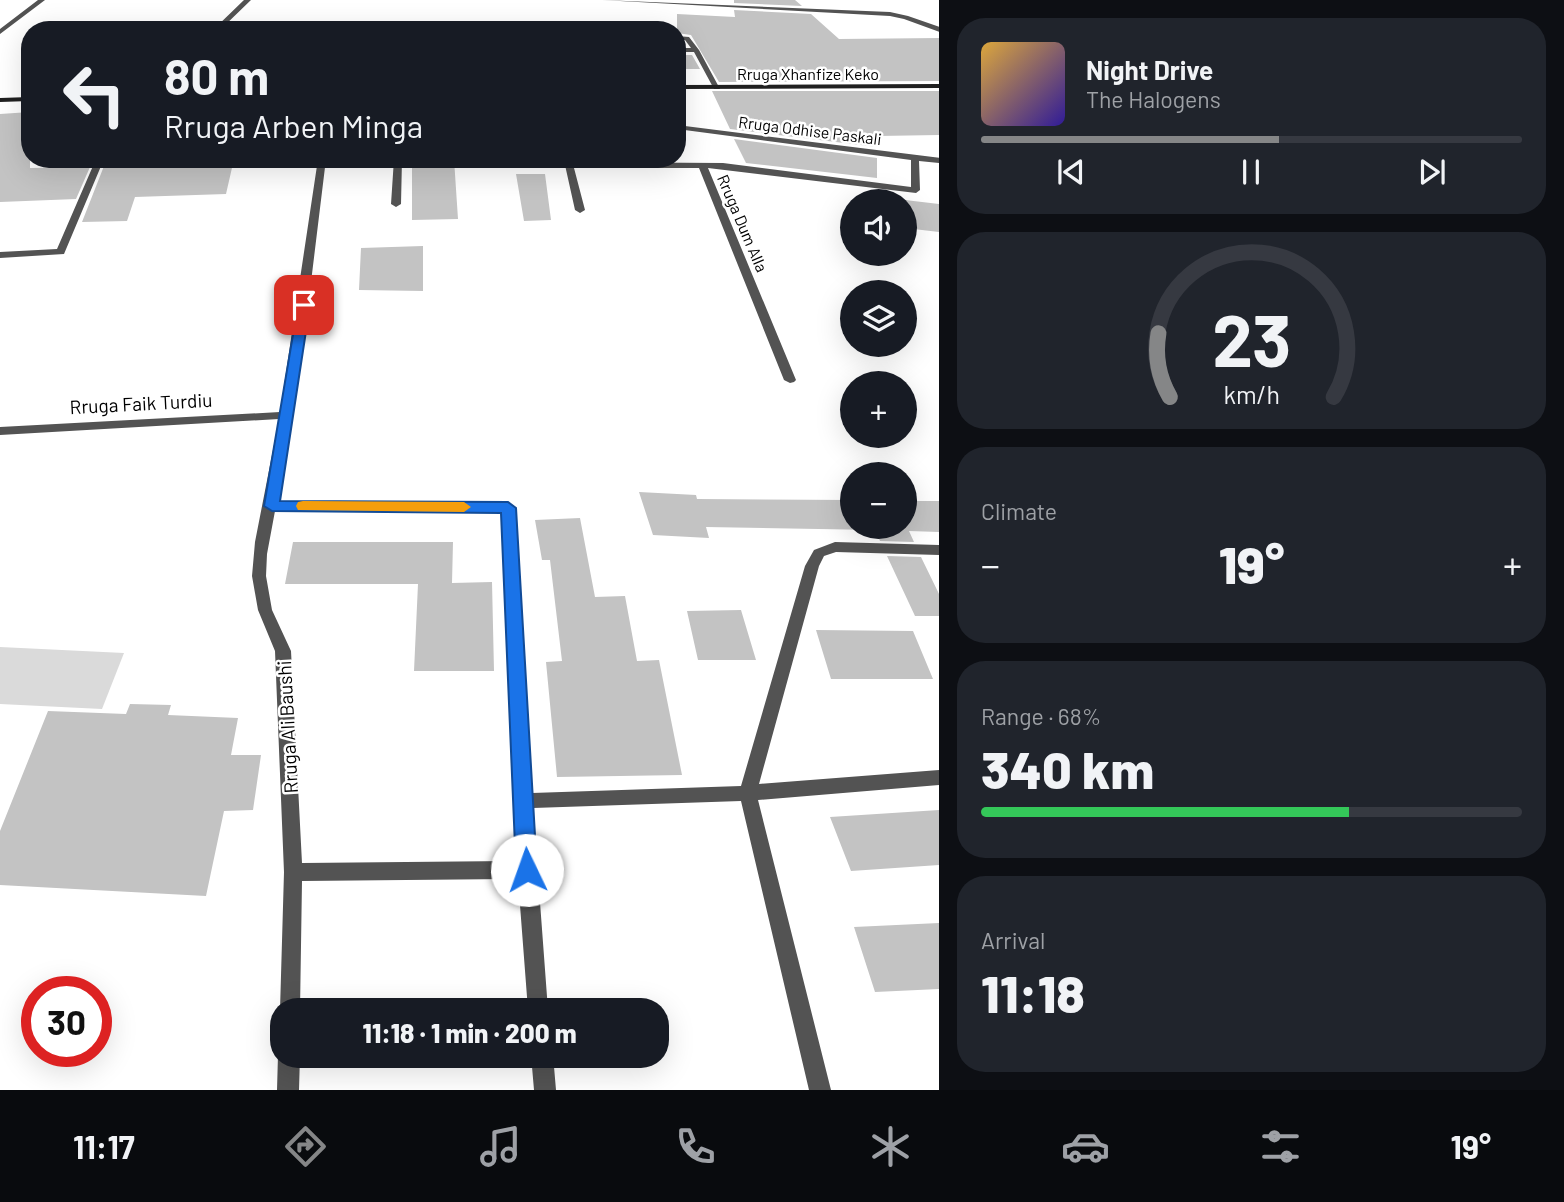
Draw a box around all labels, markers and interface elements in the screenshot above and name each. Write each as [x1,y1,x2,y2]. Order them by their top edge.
text: 80 m [164,46,269,105]
icon: left [49,49,140,140]
text: Night Drive [1086,54,1213,85]
street label: Rruga Xhanfize Keko [737,64,879,83]
text: The Halogens [1086,85,1221,113]
text: Rruga Arben Minga [164,106,423,144]
street label: Rruga Odhise Paskali [737,112,883,148]
icon: previous [1052,153,1090,191]
icon: pause [1232,153,1270,191]
icon: next [1413,153,1451,191]
street label: Rruga Dum Alla [714,171,772,275]
map controls [840,189,917,539]
button: sound [840,189,917,266]
pin [274,275,334,335]
button: layers [840,280,917,357]
icon: arrive [285,286,323,324]
text: 23 [1212,294,1291,382]
button: + [840,371,917,448]
text: km/h [1223,378,1280,408]
street label: Rruga Faik Turdiu [69,388,213,418]
button: − [840,462,917,539]
text: Climate [981,497,1057,525]
text: 19° [1219,532,1284,594]
text: − [981,541,1000,587]
text: + [1503,541,1522,587]
street label: Rruga Ali Baushi [272,660,302,794]
text: Range · 68% [981,702,1101,730]
text: 340 km [981,737,1154,799]
position arrow [490,833,564,907]
text: Arrival [981,926,1045,954]
text: 11:18 [981,961,1085,1023]
speed limit sign: 30 [21,976,112,1067]
text: 11:18 · 1 min · 200 m [362,1017,577,1048]
icon: directions [281,1122,330,1171]
icon: music [476,1122,525,1171]
icon: phone [671,1122,720,1171]
icon: climate [866,1122,915,1171]
icon: car [1061,1122,1110,1171]
icon: filters [1256,1122,1305,1171]
text: 11:17 [73,1127,135,1165]
text: 19° [1451,1127,1491,1165]

